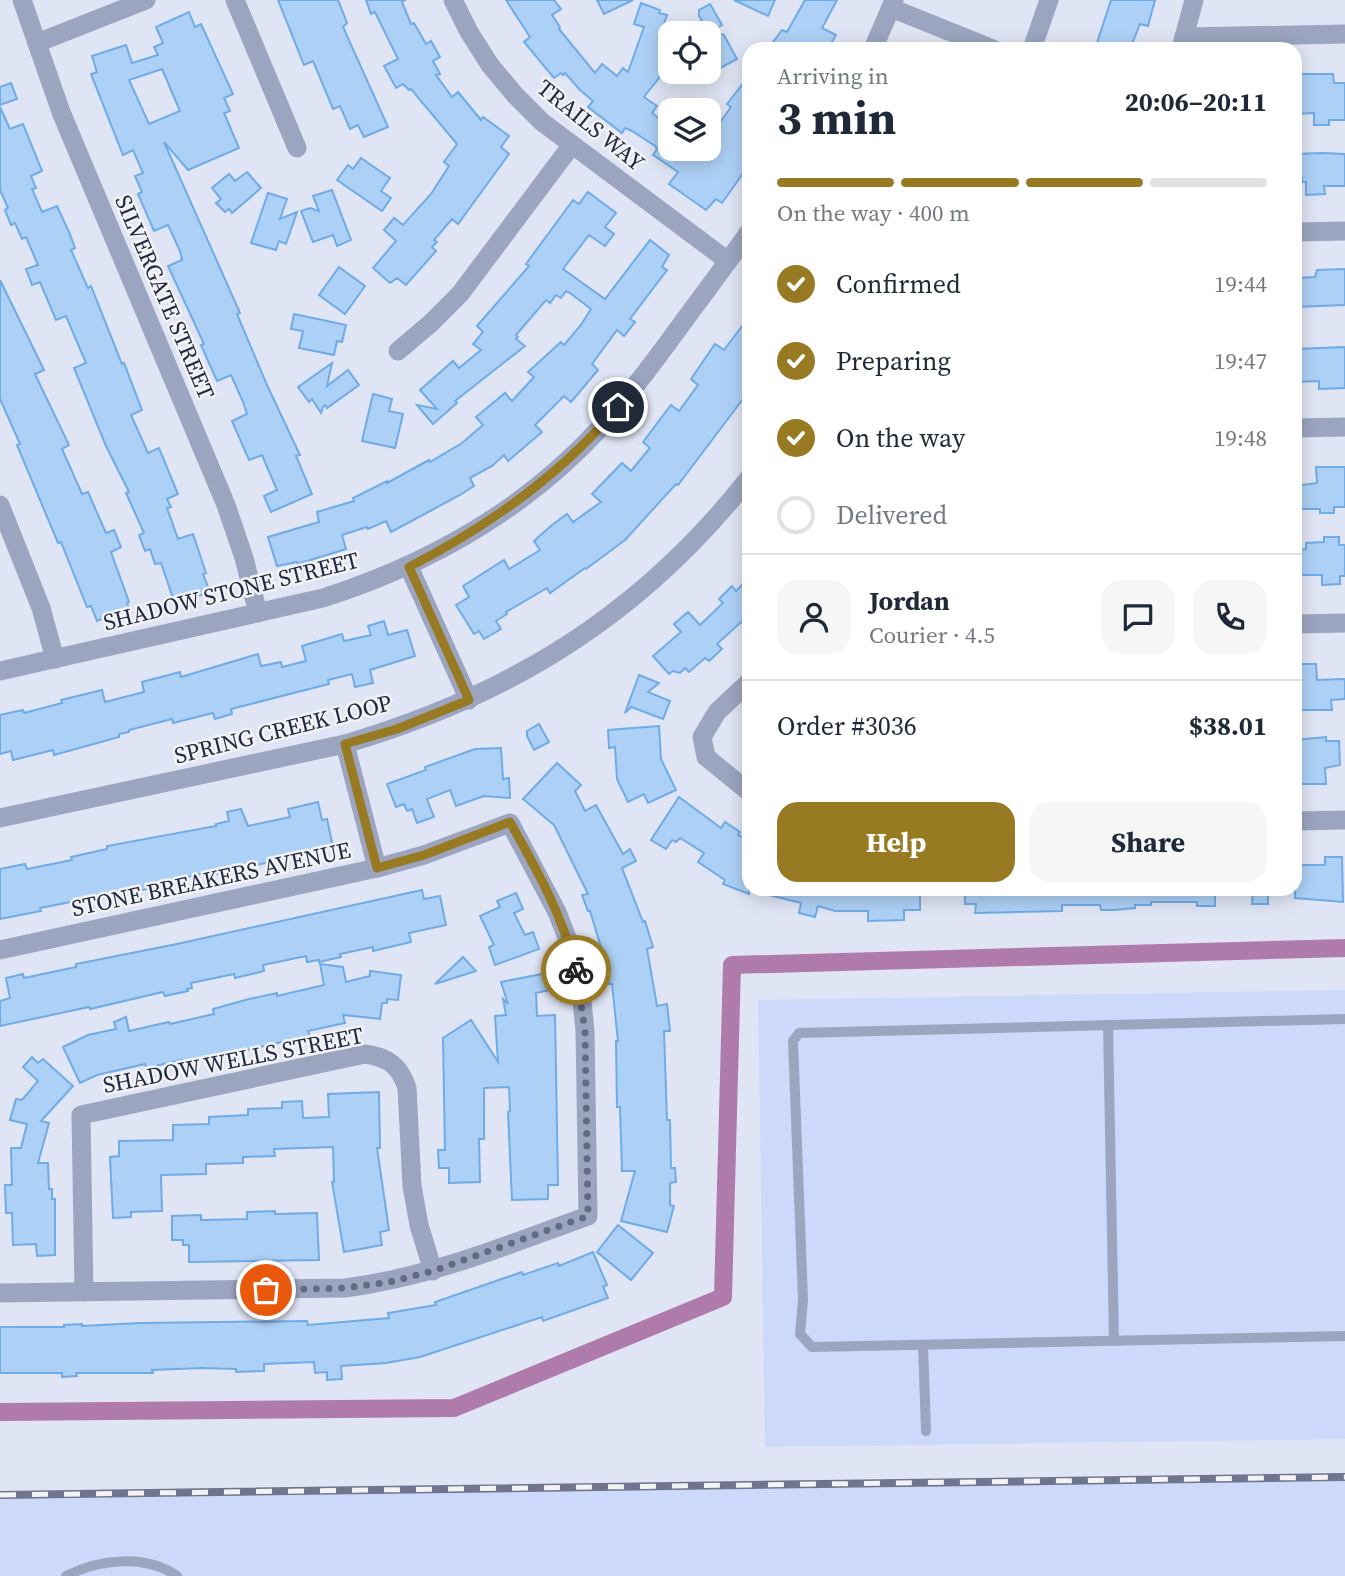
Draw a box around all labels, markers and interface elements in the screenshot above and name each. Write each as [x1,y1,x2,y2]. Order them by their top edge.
map controls [658,21,721,161]
button: locate [658,21,721,84]
text: Arriving in [777,60,889,92]
street label: TRAILS WAY [531,72,652,179]
text: 20:06–20:11 [1125,84,1267,120]
text: 3 min [777,86,896,149]
button: layers [658,98,721,161]
street label: SILVERGATE STREET [107,190,223,404]
text: On the way · 400 m [777,197,970,229]
icon: check [777,265,815,303]
text: Confirmed [836,266,961,302]
text: 19:44 [1214,268,1267,300]
icon: check [777,342,815,380]
text: Preparing [836,343,951,379]
text: 19:47 [1214,345,1267,377]
pin [588,377,648,437]
icon: home [599,388,637,426]
icon: check [777,419,815,457]
text: On the way [836,420,965,456]
text: 19:48 [1214,422,1267,454]
text: Delivered [836,497,947,533]
street label: SHADOW STONE STREET [100,544,362,638]
button: person [777,580,851,654]
button: chat [1101,580,1175,654]
button: phone [1193,580,1267,654]
text: Jordan [869,583,950,619]
text: Courier · 4.5 [869,619,995,651]
street label: SPRING CREEK LOOP [171,686,395,771]
text: Order #3036 [777,708,917,744]
text: $38.01 [1189,708,1267,744]
button: Help [777,802,1015,882]
button: Share [1029,802,1267,882]
street label: STONE BREAKERS AVENUE [68,834,354,924]
courier [541,935,611,1005]
icon: bike [557,951,595,989]
street label: SHADOW WELLS STREET [100,1019,366,1101]
pin [236,1260,296,1320]
icon: bag [247,1271,285,1309]

